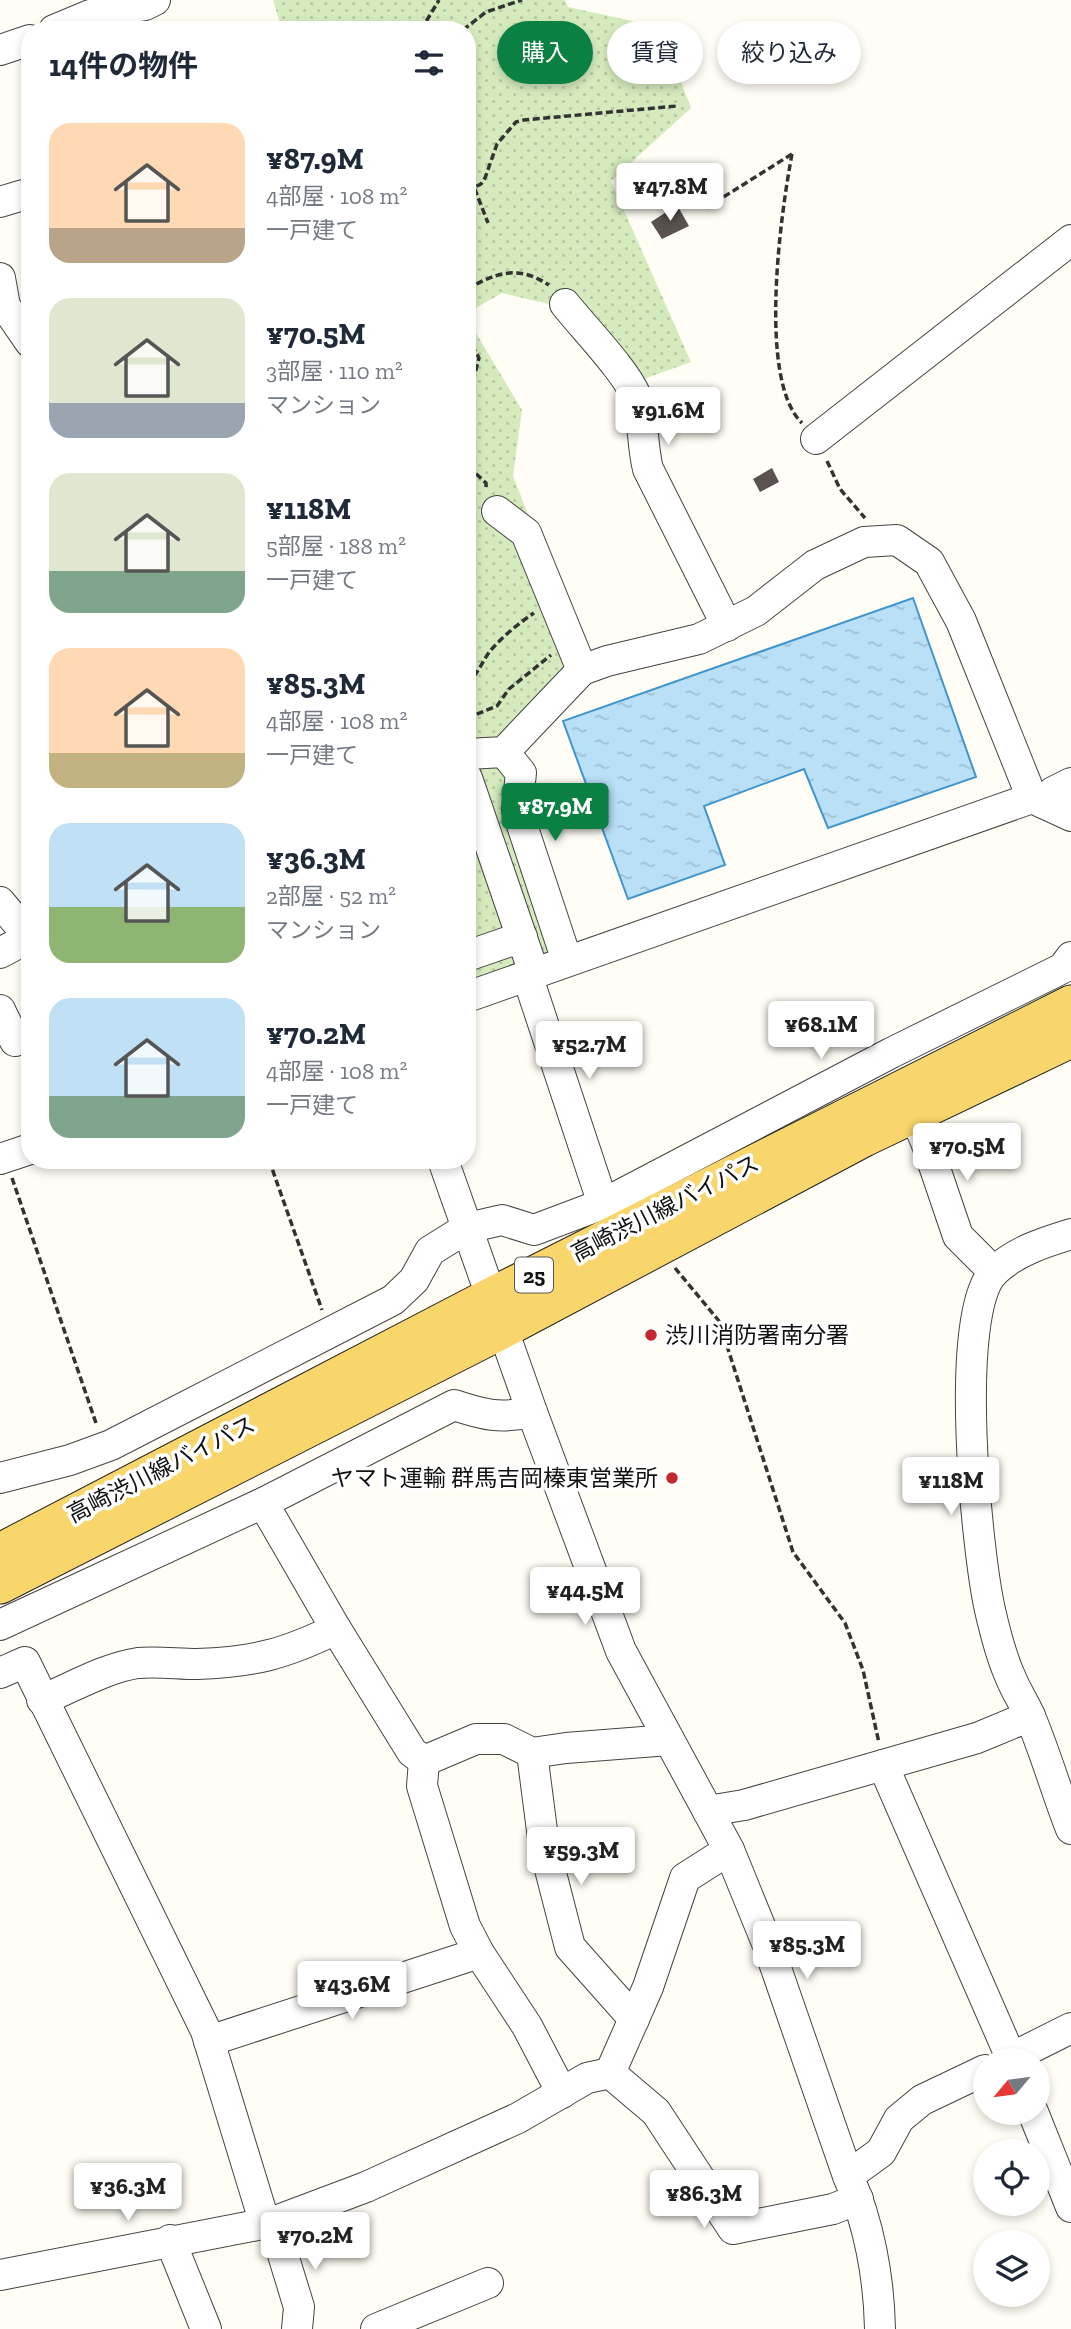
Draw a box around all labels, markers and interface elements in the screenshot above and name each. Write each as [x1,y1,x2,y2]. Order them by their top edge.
chip: 購入 [497,21,593,84]
chip: 賃貸 [607,21,703,84]
chip: 絞り込み [717,21,861,84]
icon: filters [410,44,448,82]
text: 14件の物件 [49,48,198,84]
text: ¥87.9M [266,141,364,177]
icon: home [105,151,189,235]
pin: ¥47.8M [613,164,727,223]
text: ¥47.8M [632,172,708,200]
text: 4部屋 · 108 m² [266,182,407,210]
text: 一戸建て [266,216,358,244]
text: ¥70.5M [266,316,365,352]
icon: home [105,326,189,410]
text: 3部屋 · 110 m² [266,357,403,385]
pin: ¥91.6M [611,388,725,447]
text: マンション [266,391,381,419]
text: ¥91.6M [631,396,705,424]
text: ¥118M [266,491,351,527]
icon: home [105,501,189,585]
text: 5部屋 · 188 m² [266,532,406,560]
text: 一戸建て [266,566,358,594]
text: ¥85.3M [266,666,366,702]
icon: home [105,676,189,760]
text: 4部屋 · 108 m² [266,707,407,735]
text: 一戸建て [266,741,358,769]
pin: ¥87.9M [498,784,612,843]
text: ¥87.9M [518,792,592,820]
text: ¥36.3M [266,841,366,877]
icon: home [105,851,189,935]
text: 2部屋 · 52 m² [266,882,396,910]
text: マンション [266,916,381,944]
pin: ¥68.1M [764,1002,878,1061]
text: ¥68.1M [784,1010,858,1038]
text: ¥70.2M [266,1016,366,1052]
pin: ¥52.7M [532,1021,646,1081]
icon: home [105,1026,189,1110]
text: ¥52.7M [552,1030,626,1058]
text: 4部屋 · 108 m² [266,1057,407,1085]
text: 一戸建て [266,1091,358,1119]
pin: ¥70.5M [910,1124,1024,1183]
text: ¥70.5M [929,1132,1005,1160]
street label: 高崎渋川線バイパス [567,1149,763,1267]
road number: 25 [515,1258,553,1292]
place label: 渋川消防署南分署 [665,1321,849,1349]
marker: 渋川消防署南分署 [643,1327,659,1343]
street label: 高崎渋川線バイパス [63,1410,259,1528]
pin: ¥118M [902,1458,1000,1517]
place label: ヤマト運輸 群馬吉岡榛東営業所 [331,1464,658,1492]
text: ¥118M [918,1466,984,1494]
marker: ヤマト運輸 群馬吉岡榛東営業所 [664,1470,680,1486]
pin: ¥44.5M [528,1568,642,1627]
text: ¥44.5M [546,1576,624,1604]
pin: ¥59.3M [524,1828,638,1887]
text: ¥59.3M [543,1836,619,1864]
pin: ¥85.3M [750,1922,864,1981]
text: ¥85.3M [769,1930,845,1958]
pin: ¥43.6M [295,1962,409,2021]
text: ¥43.6M [313,1970,391,1998]
north arrow [973,2048,1050,2124]
map controls [973,2048,1050,2307]
button: locate [973,2139,1050,2216]
pin: ¥36.3M [71,2164,185,2223]
pin: ¥86.3M [647,2170,761,2230]
text: ¥36.3M [90,2172,166,2200]
text: ¥86.3M [666,2179,742,2207]
pin: ¥70.2M [258,2212,372,2272]
text: ¥70.2M [277,2221,353,2249]
button: layers [973,2230,1050,2307]

